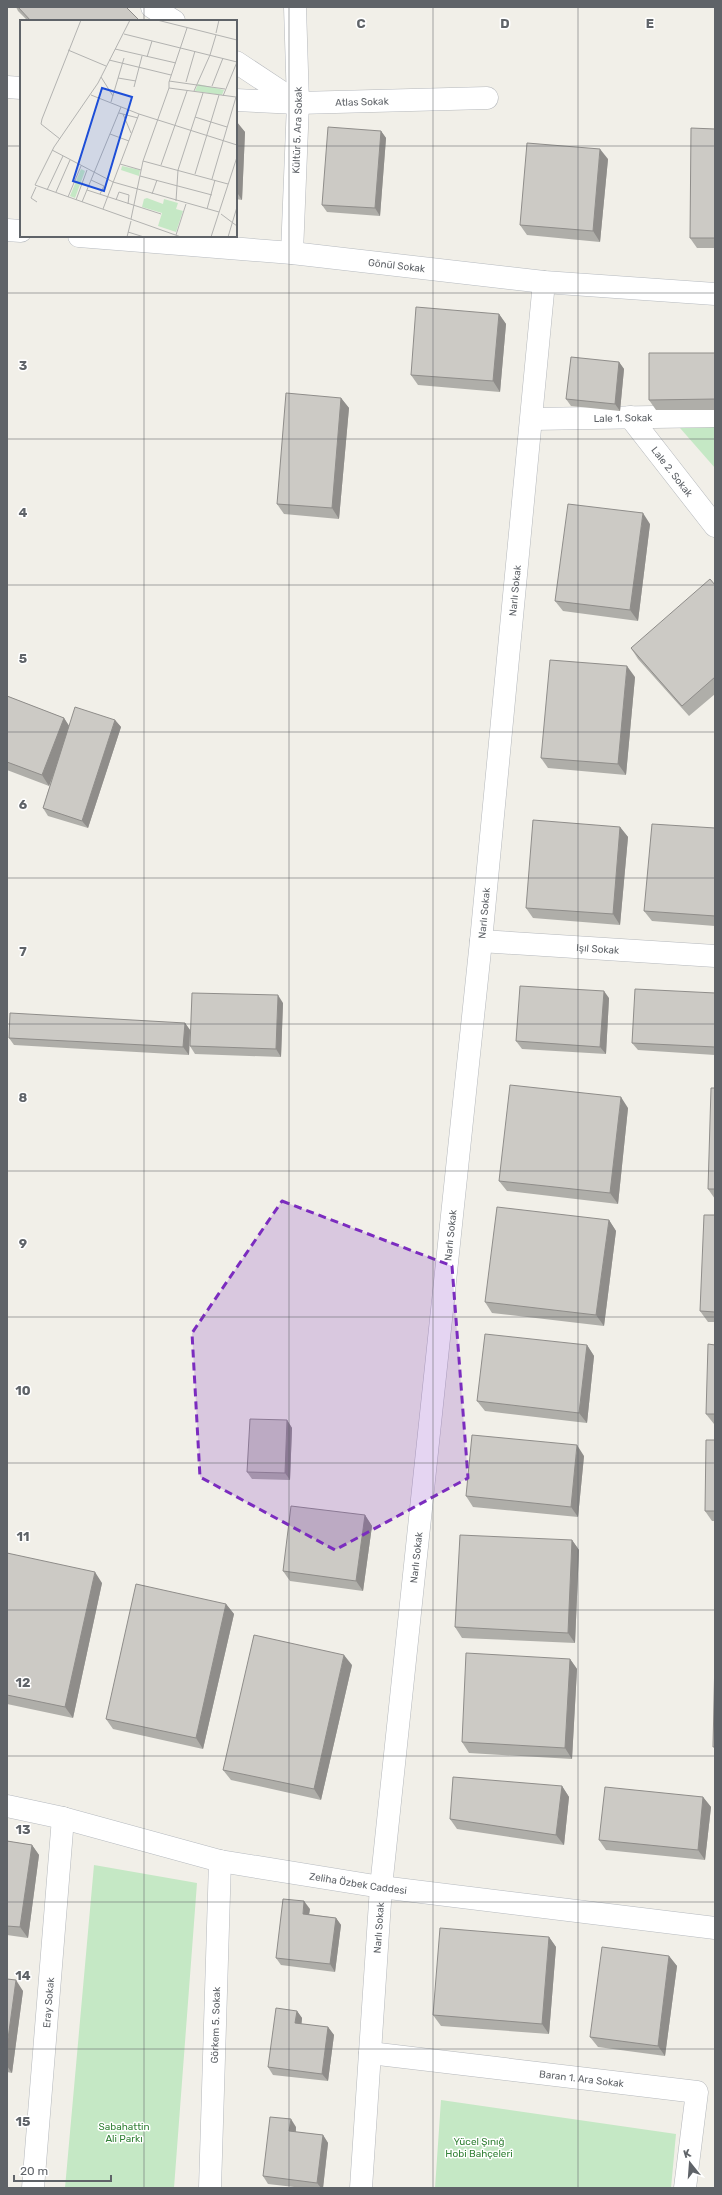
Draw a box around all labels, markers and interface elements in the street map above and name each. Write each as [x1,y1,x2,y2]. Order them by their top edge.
text: C [356,16,366,31]
text: D [500,16,510,31]
text: E [646,16,654,31]
inset map [20,20,237,237]
street label: Kültür 5. Ara Sokak [290,86,305,174]
street label: Atlas Sokak [335,96,390,109]
street label: Gönül Sokak [367,257,426,275]
text: 3 [19,358,28,373]
street label: Lale 1. Sokak [594,412,653,425]
street label: Lale 2. Sokak [648,445,695,500]
text: 4 [19,505,28,520]
street label: Narlı Sokak [507,564,524,617]
text: 5 [19,651,27,666]
text: 6 [19,797,28,812]
street label: Narlı Sokak [476,886,493,939]
street label: Işıl Sokak [576,942,620,957]
text: 7 [19,944,27,959]
text: 8 [19,1090,28,1105]
street label: Narlı Sokak [442,1208,460,1262]
text: 9 [19,1236,27,1251]
text: 10 [15,1383,31,1398]
text: 11 [17,1529,29,1544]
street label: Narlı Sokak [408,1531,426,1584]
text: 12 [16,1675,30,1690]
text: 13 [15,1822,31,1837]
street label: Zeliha Özbek Caddesi [308,1871,408,1897]
street label: Narlı Sokak [372,1901,387,1954]
text: 14 [15,1968,31,1983]
street label: Eray Sokak [41,1976,57,2028]
street label: Görkem 5. Sokak [209,1986,223,2064]
street label: Baran 1. Ara Sokak [538,2068,625,2090]
text: 15 [16,2114,30,2129]
park label: Sabahattin Ali Parkı [98,2121,150,2145]
park label: Yücel Şınığ Hobi Bahçeleri [445,2136,513,2160]
north arrow [670,2143,710,2183]
text: K [682,2146,693,2161]
scale bar [14,2157,111,2183]
text: 20 m [20,2164,48,2178]

